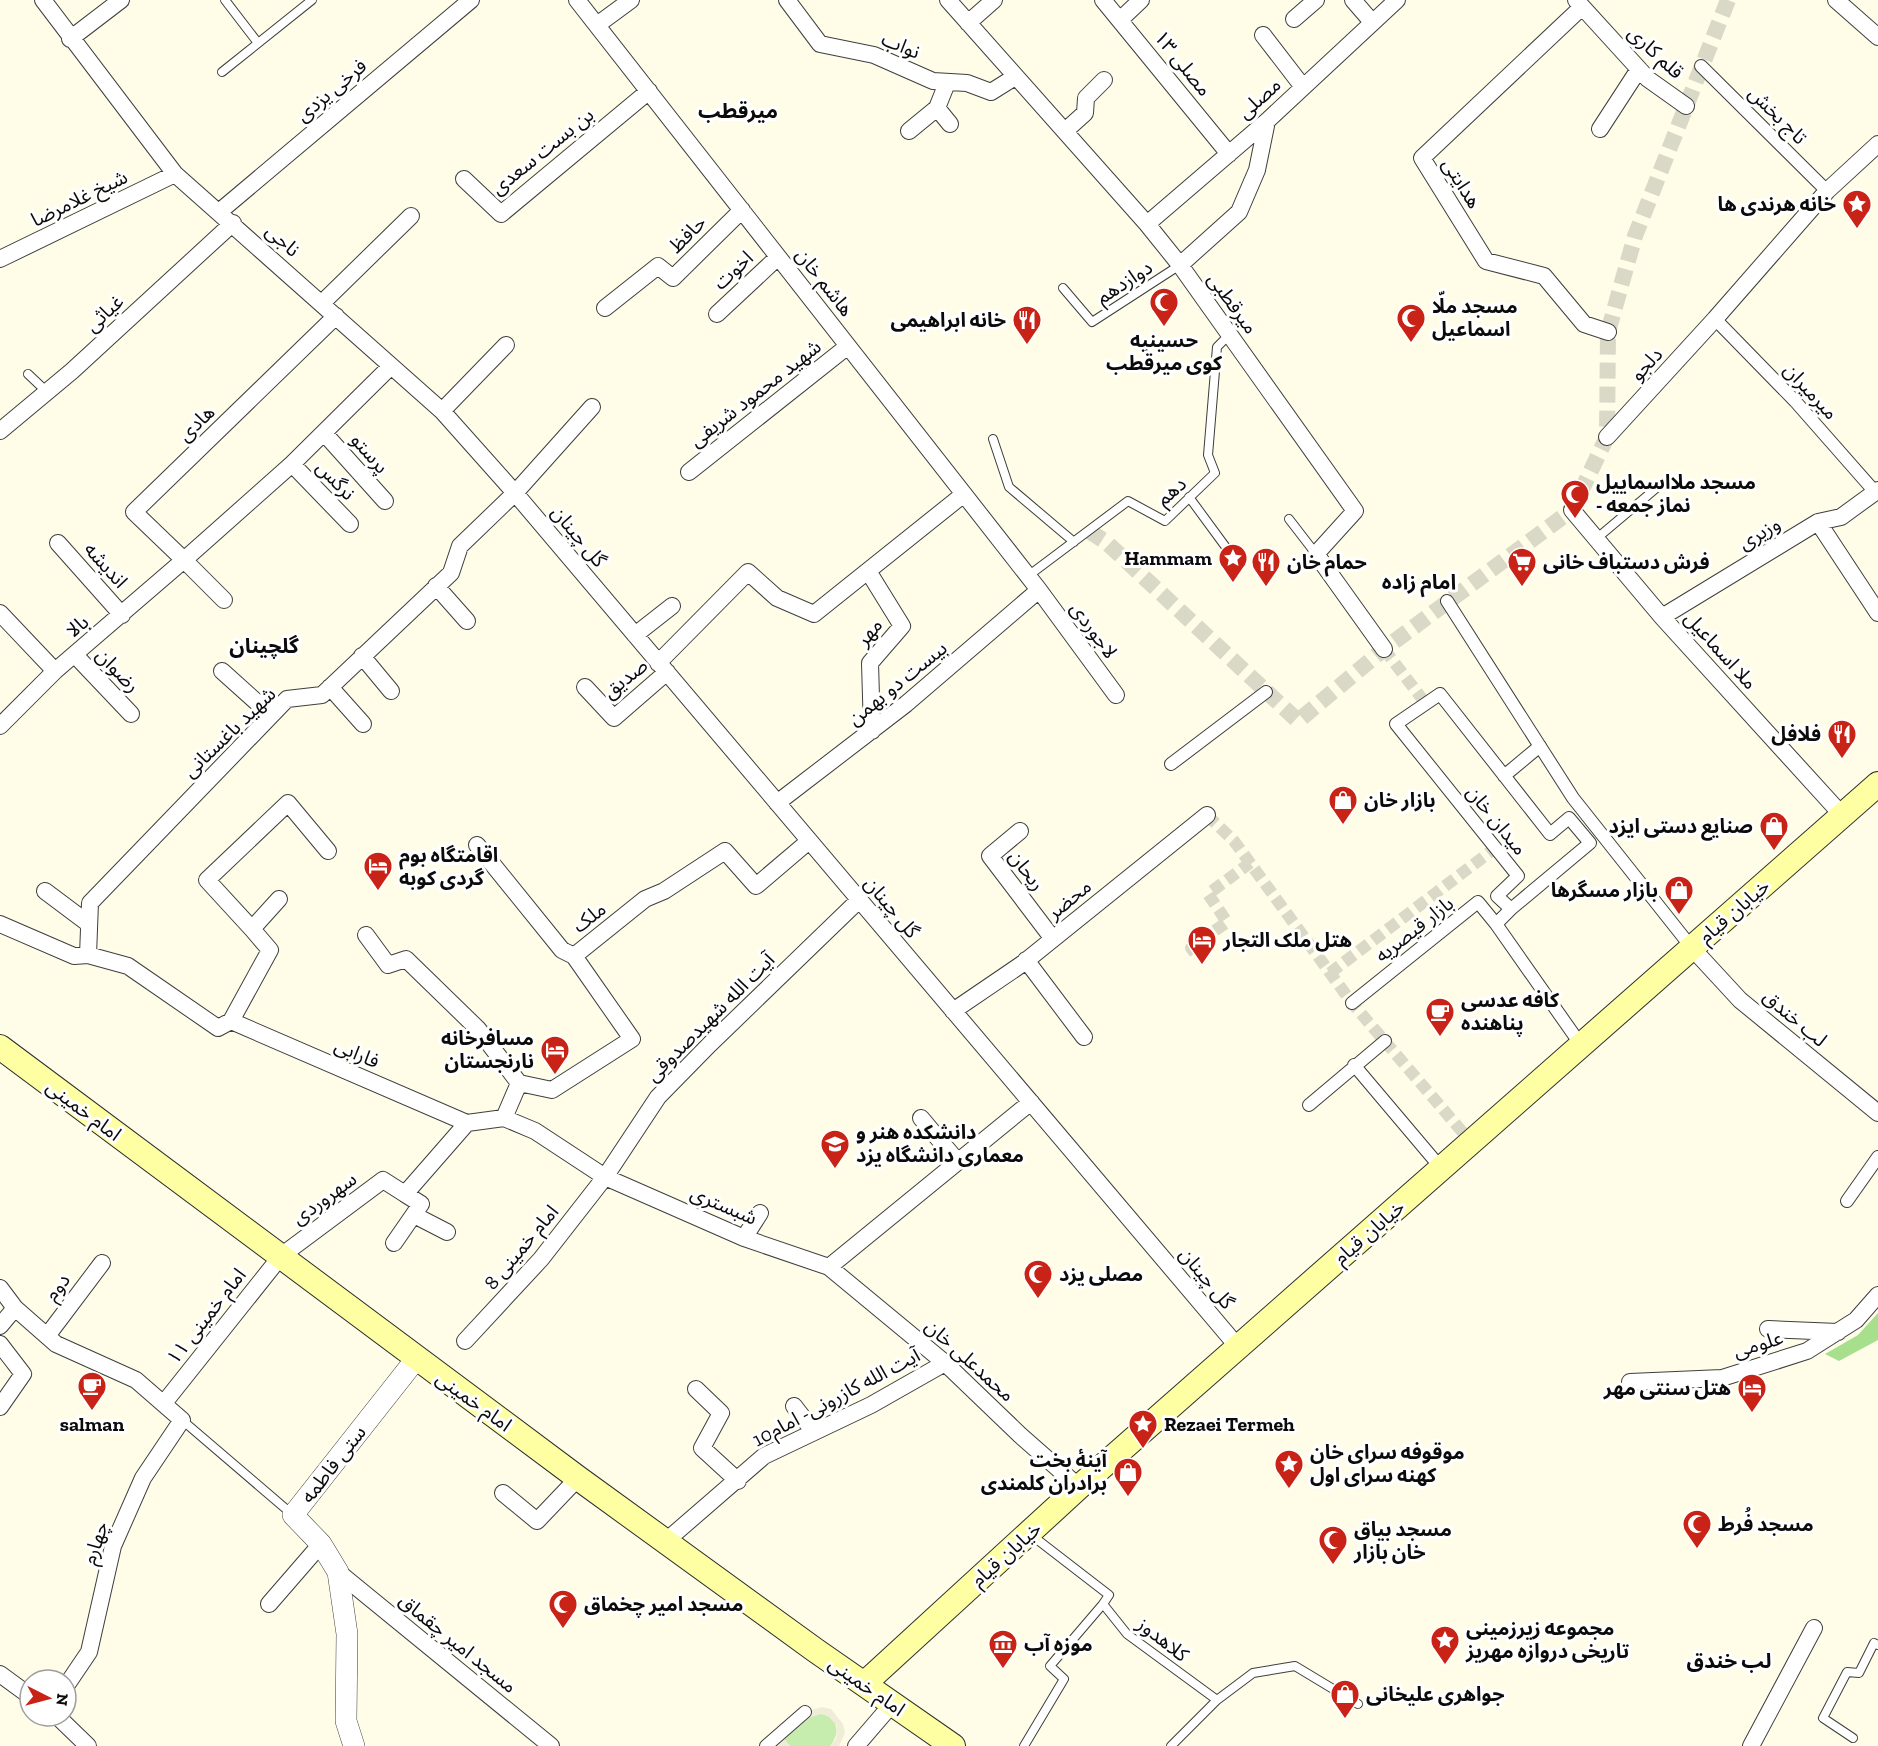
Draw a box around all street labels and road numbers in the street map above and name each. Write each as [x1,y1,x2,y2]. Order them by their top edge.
street label: قلم کاری [1621,20,1689,86]
street label: مصلی ۱۳ [1149,25,1217,101]
street label: نواب [878,26,924,64]
street label: فرخی یزدی [291,53,371,127]
street label: مصلی [1232,72,1286,124]
street label: تاج بخش [1742,81,1812,151]
street label: بن بست سعدی [486,102,598,200]
street label: هدایتی [1437,153,1487,213]
street label: شیخ غلامرضا [27,164,132,234]
street label: حافظ [663,210,711,258]
street label: ناجی [261,218,305,262]
street label: هاشم خان [789,243,859,323]
street label: اخوت [708,246,758,294]
street label: دوازدهم [1091,255,1158,312]
street label: میرقطبی [1203,268,1263,338]
street label: غیاثی [80,289,128,337]
street label: شهید محمود شریفی [684,334,826,452]
street label: دلجو [1625,342,1667,386]
street label: میرمیران [1779,358,1843,424]
street label: هادی [173,400,219,446]
street label: پرستو [345,428,394,479]
street label: نرگس [311,455,361,505]
street label: دهم [1151,471,1193,513]
street label: گل چینان [546,500,612,573]
street label: وزیری [1734,511,1784,555]
street label: اندیشه [79,537,133,593]
street label: لاجوردی [1065,597,1123,663]
street label: ملا اسماعیل [1680,606,1762,694]
street label: بالا [61,609,93,643]
street label: مهر [850,613,887,651]
street label: بیست دو بهمن [842,636,952,730]
street label: رضوان [91,643,145,697]
street label: صدیق [598,653,653,704]
street label: شهید باغستانی [177,682,281,782]
street label: میدان خان [1462,780,1532,860]
street label: ریحان [1004,845,1050,895]
street label: گل چینان [859,871,925,944]
street label: محضر [1041,874,1096,925]
street label: خیابان قیام [1694,874,1776,951]
street label: بازار قیصریه [1370,891,1458,967]
street label: ملک [567,896,611,938]
street label: آیت الله شهیدصدوقی [641,947,780,1086]
street label: لب خندق [1758,984,1832,1052]
street label: فارابی [331,1033,383,1073]
street label: امام خمینی [40,1074,126,1148]
street label: سهروردی [287,1166,361,1230]
street label: شبستری [687,1180,761,1230]
street label: خیابان قیام [1329,1195,1411,1272]
street label: امام خمینی 8 [479,1200,566,1296]
street label: گل چینان [1174,1242,1240,1315]
street label: امام خمینی ۱۱ [161,1263,253,1371]
street label: دوم [39,1269,77,1307]
street label: محمدعلی خان [920,1314,1020,1406]
street label: علومی [1730,1325,1786,1363]
street label: آیت الله کازرونی- امام10 [748,1342,926,1454]
street label: امام خمینی [430,1366,517,1439]
street label: ستی فاطمه [295,1420,371,1508]
street label: خیابان قیام [966,1516,1048,1594]
street label: چهارم [77,1518,116,1569]
street label: مسجد امیر چقماق [393,1588,522,1699]
street label: کلاهدوز [1132,1611,1194,1667]
street label: امام خمینی [822,1651,910,1723]

